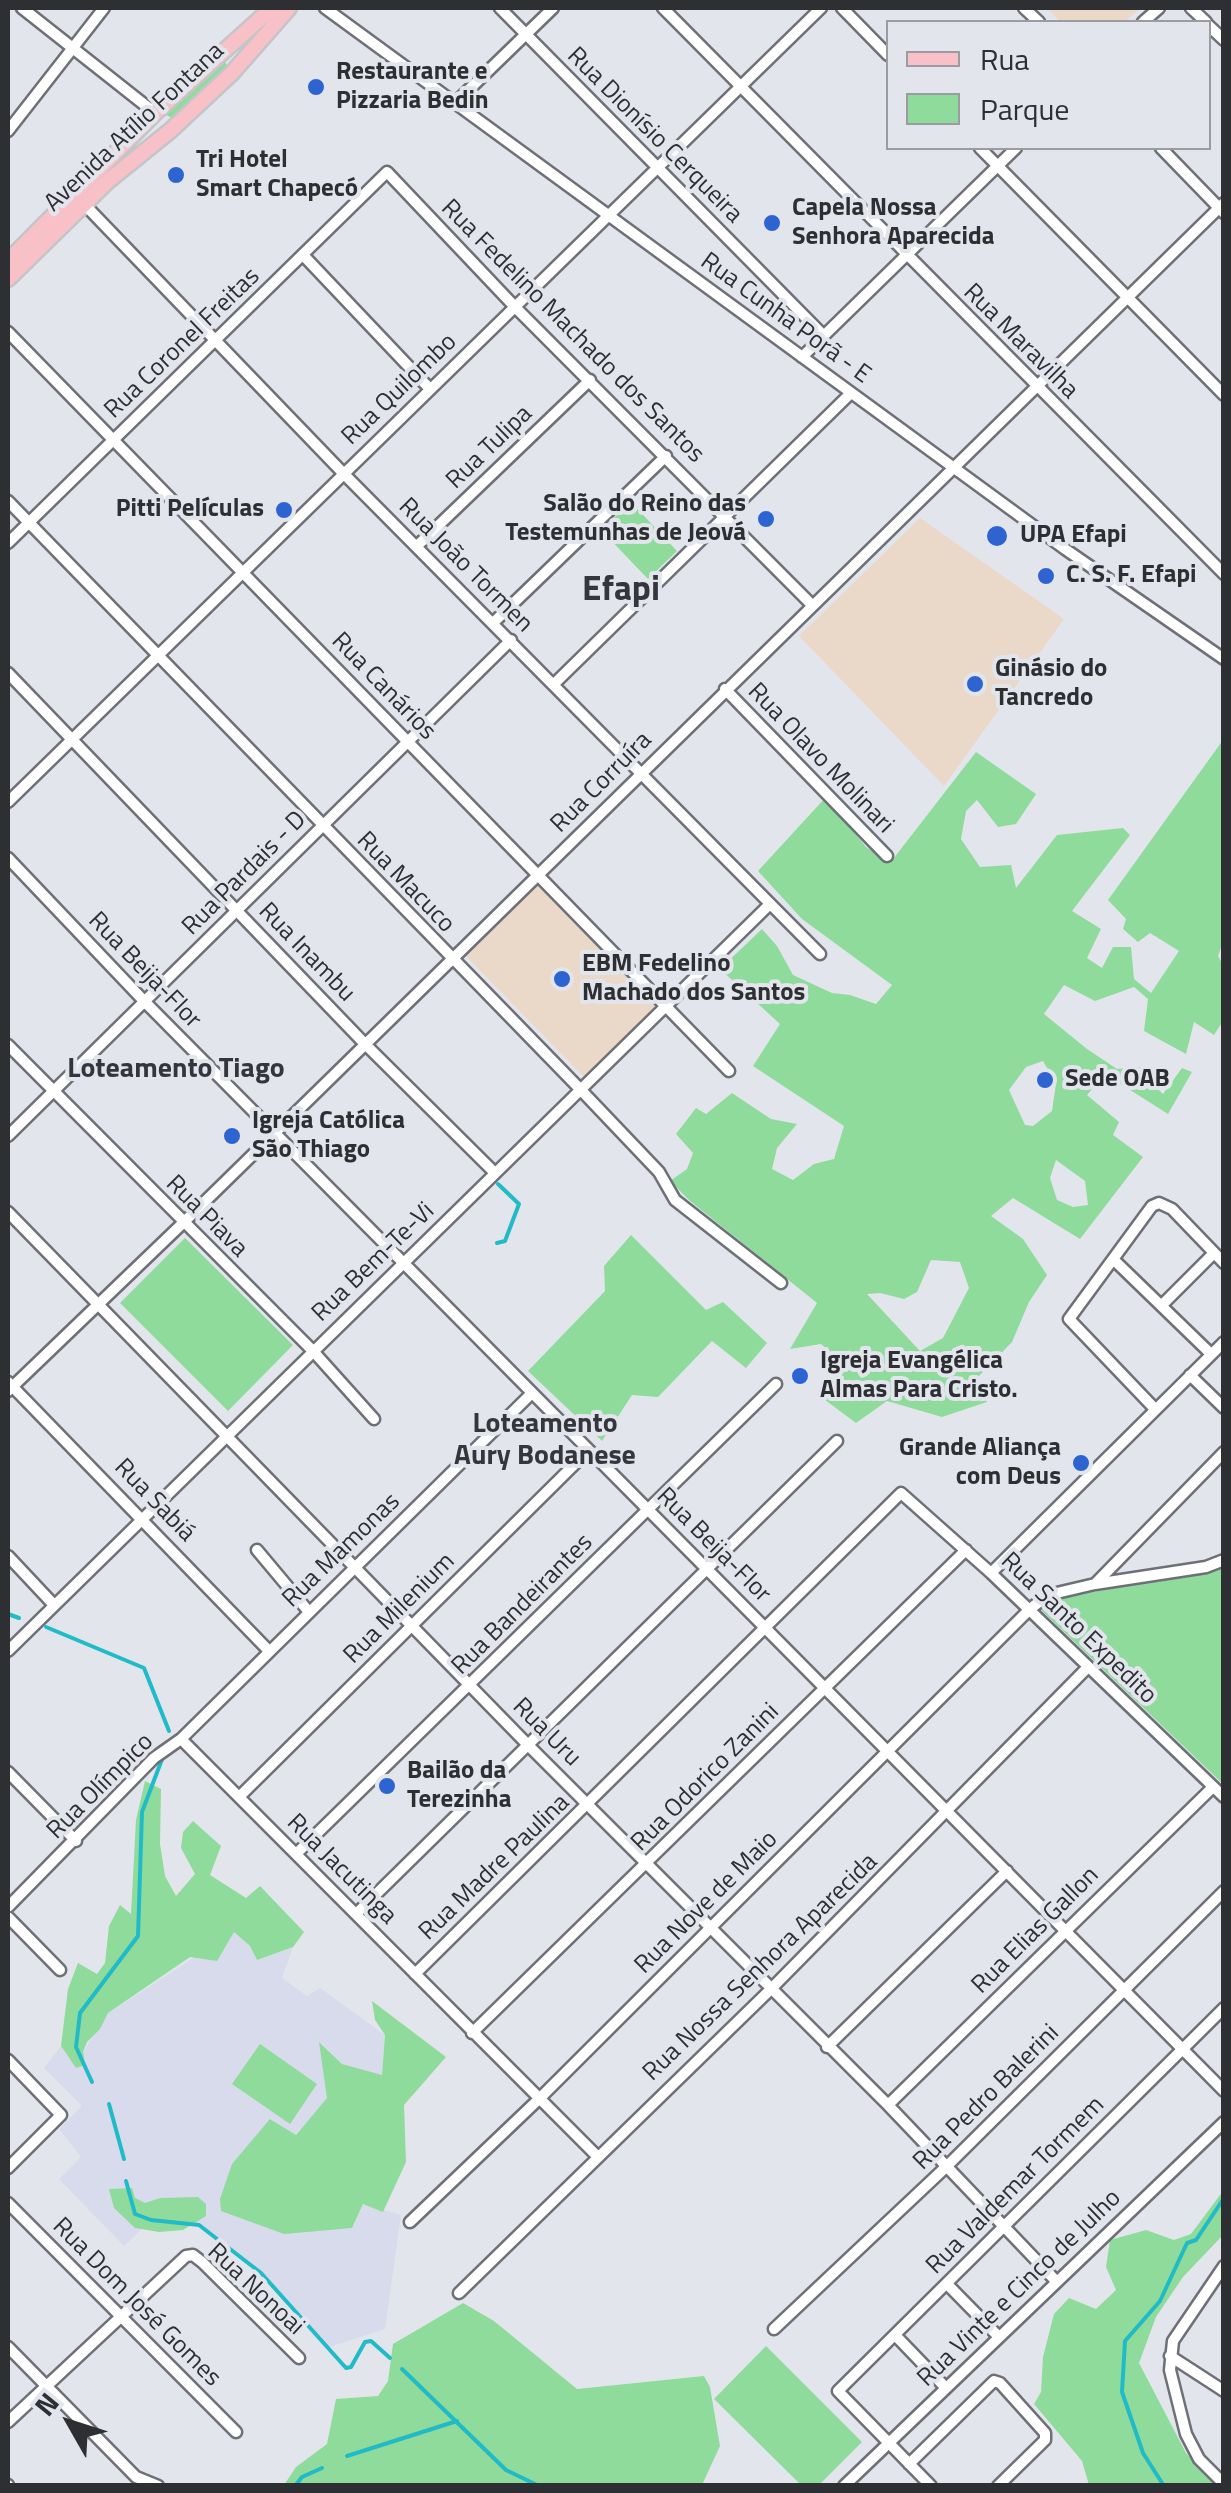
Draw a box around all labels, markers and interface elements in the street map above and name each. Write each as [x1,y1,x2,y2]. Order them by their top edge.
legend [886,20,1211,150]
text: Rua [980,36,1029,82]
street label: Avenida Atílio Fontana [39,37,231,219]
street label: Rua Dionísio Cerqueira [560,42,748,230]
place label: Restaurante e Pizzaria Bedin [336,58,489,117]
marker: Restaurante e Pizzaria Bedin [305,76,327,98]
text: Parque [980,86,1070,132]
place label: Tri Hotel Smart Chapecó [196,146,358,205]
marker: Tri Hotel Smart Chapecó [165,164,187,186]
street label: Rua Fedelino Machado dos Santos [434,194,710,470]
place label: Capela Nossa Senhora Aparecida [792,194,994,253]
marker: Capela Nossa Senhora Aparecida [761,212,783,234]
street label: Rua Cunha Porã - E [694,247,876,391]
street label: Rua Coronel Freitas [99,262,267,426]
street label: Rua Maravilha [956,278,1084,406]
street label: Rua Quilombo [336,328,464,452]
street label: Rua Tulipa [441,400,539,496]
place label: Salão do Reino das Testemunhas de Jeová [505,490,746,549]
street label: Rua João Tormen [392,493,538,639]
place label: Pitti Películas [116,495,264,525]
marker: Pitti Películas [273,499,295,521]
marker: Salão do Reino das Testemunhas de Jeová [755,508,777,530]
place label: UPA Efapi [1020,521,1127,551]
marker: UPA Efapi [984,523,1010,549]
place label: C. S. F. Efapi [1066,561,1196,591]
marker: C. S. F. Efapi [1035,565,1057,587]
district label: Efapi [582,570,660,612]
street label: Rua Canários [324,627,442,747]
place label: Ginásio do Tancredo [995,655,1107,714]
marker: Ginásio do Tancredo [964,673,986,695]
street label: Rua Olavo Molinari [741,678,899,840]
street label: Rua Corruíra [545,726,659,840]
street label: Rua Pardais - D [177,806,313,942]
street label: Rua Macuco [350,826,460,940]
street label: Rua Inambu [251,897,361,1009]
street label: Rua Beija-Flor [81,907,207,1035]
place label: EBM Fedelino Machado dos Santos [582,950,805,1009]
marker: EBM Fedelino Machado dos Santos [551,968,573,990]
district label: Loteamento Tiago [67,1053,285,1087]
place label: Sede OAB [1065,1065,1170,1095]
marker: Sede OAB [1034,1069,1056,1091]
place label: Igreja Católica São Thiago [252,1107,405,1166]
marker: Igreja Católica São Thiago [221,1125,243,1147]
street label: Rua Piava [159,1170,253,1264]
street label: Rua Bem-Te-Vi [307,1197,441,1329]
place label: Igreja Evangélica Almas Para Cristo. [820,1347,1018,1406]
marker: Igreja Evangélica Almas Para Cristo. [789,1365,811,1387]
district label: Loteamento Aury Bodanese [454,1408,636,1474]
place label: Grande Aliança com Deus [899,1434,1061,1493]
marker: Grande Aliança com Deus [1070,1452,1092,1474]
street label: Rua Sabiá [107,1453,201,1549]
street label: Rua Beija-Flor [649,1482,777,1610]
street label: Rua Mamonas [277,1487,407,1615]
street label: Rua Bandeirantes [446,1528,600,1682]
street label: Rua Milenium [338,1547,462,1671]
street label: Rua Santo Expedito [994,1547,1162,1711]
street label: Rua Uru [505,1692,587,1774]
street label: Rua Odorico Zanini [626,1698,786,1858]
street label: Rua Olímpico [42,1728,160,1846]
place label: Bailão da Terezinha [407,1757,511,1816]
marker: Bailão da Terezinha [376,1775,398,1797]
street label: Rua Madre Paulina [414,1789,576,1947]
street label: Rua Jacutinga [280,1809,402,1931]
street label: Rua Nove de Maio [629,1825,785,1981]
street label: Rua Nossa Senhora Aparecida [637,1848,885,2088]
street label: Rua Elias Gallon [966,1861,1106,2001]
street label: Rua Pedro Balerini [908,2019,1066,2177]
street label: Rua Valdemar Tormem [921,2091,1111,2281]
street label: Rua Vinte e Cinco de Julho [912,2184,1128,2394]
street label: Rua Dom José Gomes [45,2212,227,2394]
street label: Rua Nonoai [200,2238,310,2342]
north arrow [20,2373,120,2473]
text: N [23,2383,69,2425]

